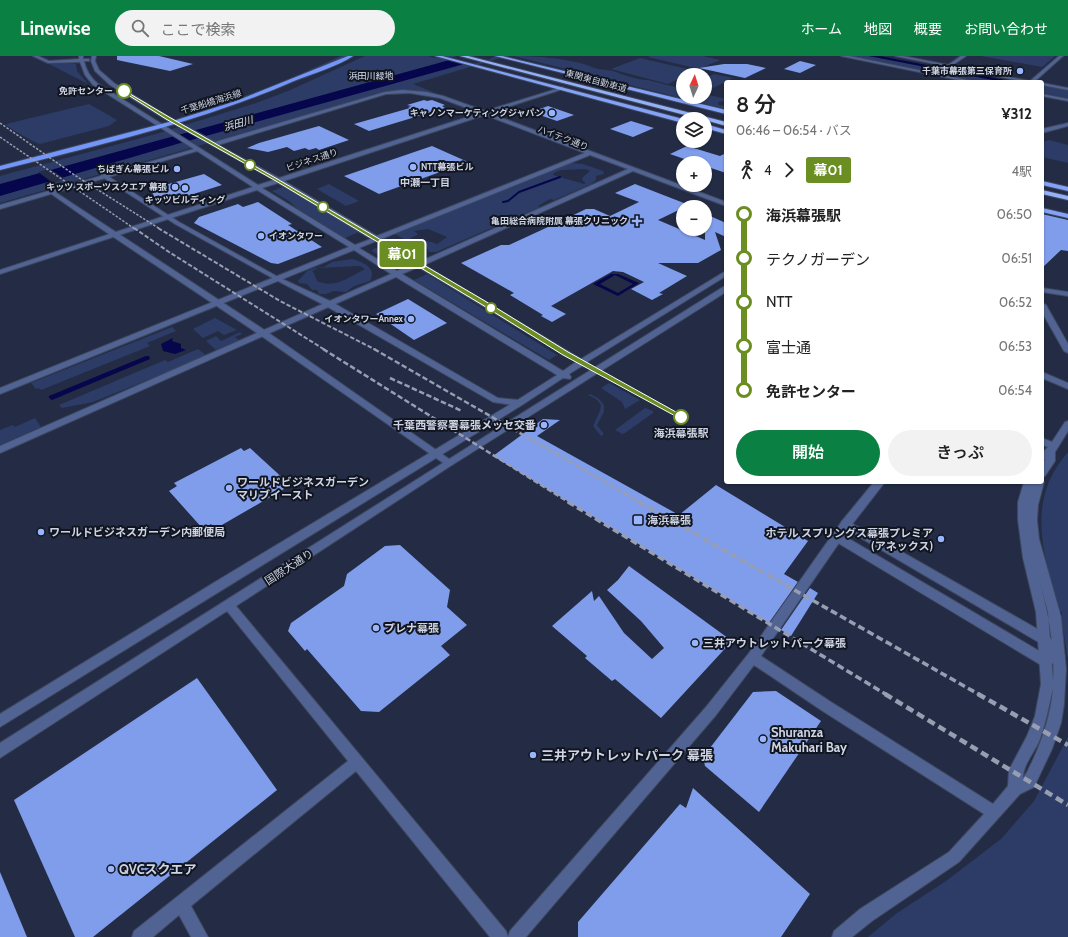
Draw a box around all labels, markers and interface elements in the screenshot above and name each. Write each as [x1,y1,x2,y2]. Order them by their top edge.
search box [115,10,395,46]
text: Linewise [20,17,91,40]
icon: search [129,17,151,39]
text: ホーム [800,20,842,38]
text: 地図 [864,20,892,38]
text: 概要 [914,20,942,38]
text: お問い合わせ [964,20,1048,38]
text: ここで検索 [161,21,236,39]
place label: 千葉市幕張第三保育所 [922,65,1012,76]
marker: 千葉市幕張第三保育所 [1015,66,1025,76]
street label: 東関東自動車道 [564,67,628,94]
north arrow [676,68,712,104]
map controls [676,68,712,236]
park label: 浜田川緑地 [348,70,394,81]
marker: 免許センター [116,83,132,99]
place label: 免許センター [59,85,113,96]
street label: 千葉船橋海浜線 [179,87,244,116]
text: 8 分 [736,91,776,118]
text: ¥312 [1001,105,1032,123]
place label: キャノンマーケティングジャパン [410,107,544,118]
marker: キャノンマーケティングジャパン [547,108,557,118]
button: layers [676,112,712,148]
water label: 浜田川 [222,113,255,134]
text: 06:46 – 06:54 · バス [736,122,852,138]
street label: ハイテク通り [536,123,590,152]
street label: ビジネス通り [284,146,339,173]
button: + [676,156,712,192]
unlabelled marker [244,159,256,171]
icon: walk [736,159,758,181]
icon: forward [778,159,800,181]
place label: NTT幕張ビル [421,161,473,172]
text: 幕01 [814,161,843,179]
marker: NTT幕張ビル [408,162,418,172]
text: 4 [764,162,772,178]
place label: ちばぎん幕張ビル [97,163,169,174]
text: 4駅 [1011,163,1032,179]
marker: ちばぎん幕張ビル [172,164,182,174]
district label: 中瀬一丁目 [400,176,450,189]
place label: キッツ スポーツスクエア 幕張 [46,181,167,192]
marker: キッツ スポーツスクエア 幕張 [170,182,180,192]
marker: キッツビルディング [180,183,190,193]
place label: キッツビルディング [145,194,225,205]
button: − [676,200,712,236]
unlabelled marker [317,201,329,213]
text: 06:50 [997,206,1032,222]
text: 海浜幕張駅 [766,207,841,225]
place label: 亀田総合病院附属 幕張クリニック [491,215,628,226]
marker: 亀田総合病院附属 幕張クリニック [631,215,643,227]
place label: イオンタワー [269,230,323,241]
marker: イオンタワー [256,231,266,241]
line badge: 幕01 [379,241,425,267]
text: 幕01 [387,245,417,263]
text: 06:51 [1002,250,1032,266]
text: テクノガーデン [766,251,870,269]
text: NTT [766,293,793,311]
text: 06:52 [999,294,1032,310]
unlabelled marker [485,302,497,314]
place label: イオンタワーAnnex [324,313,404,324]
marker: イオンタワーAnnex [406,314,416,324]
text: 06:53 [999,338,1032,354]
text: 富士通 [766,339,811,357]
text: 06:54 [998,382,1032,398]
text: 免許センター [766,383,856,401]
marker: 海浜幕張駅 [673,409,689,425]
place label: 千葉西警察署幕張メッセ交番 [393,418,536,432]
marker: 千葉西警察署幕張メッセ交番 [539,420,549,430]
place label: 海浜幕張駅 [654,426,709,440]
button: 開始 [736,430,880,476]
button: きっぷ [888,430,1032,476]
place label: ワールドビジネスガーデン マリブイースト [237,475,369,502]
marker: ワールドビジネスガーデン マリブイースト [224,483,234,493]
place label: 海浜幕張 [647,513,691,527]
marker: 海浜幕張 [632,514,644,526]
place label: ワールドビジネスガーデン内郵便局 [49,525,225,539]
place label: ホテル スプリングス幕張プレミア (アネックス) [766,526,933,553]
marker: ワールドビジネスガーデン内郵便局 [36,527,46,537]
marker: ホテル スプリングス幕張プレミア (アネックス) [936,534,946,544]
street label: 国際大通り [262,546,316,588]
place label: プレナ幕張 [384,621,439,635]
marker: プレナ幕張 [371,623,381,633]
place label: 三井アウトレットパーク幕張 [703,636,846,650]
marker: 三井アウトレットパーク幕張 [690,638,700,648]
place label: Shuranza Makuhari Bay [771,724,847,755]
marker: Shuranza Makuhari Bay [758,734,768,744]
place label: 三井アウトレットパーク 幕張 [541,747,713,763]
marker: 三井アウトレットパーク 幕張 [528,750,538,760]
place label: QVCスクエア [119,861,197,877]
marker: QVCスクエア [106,864,116,874]

